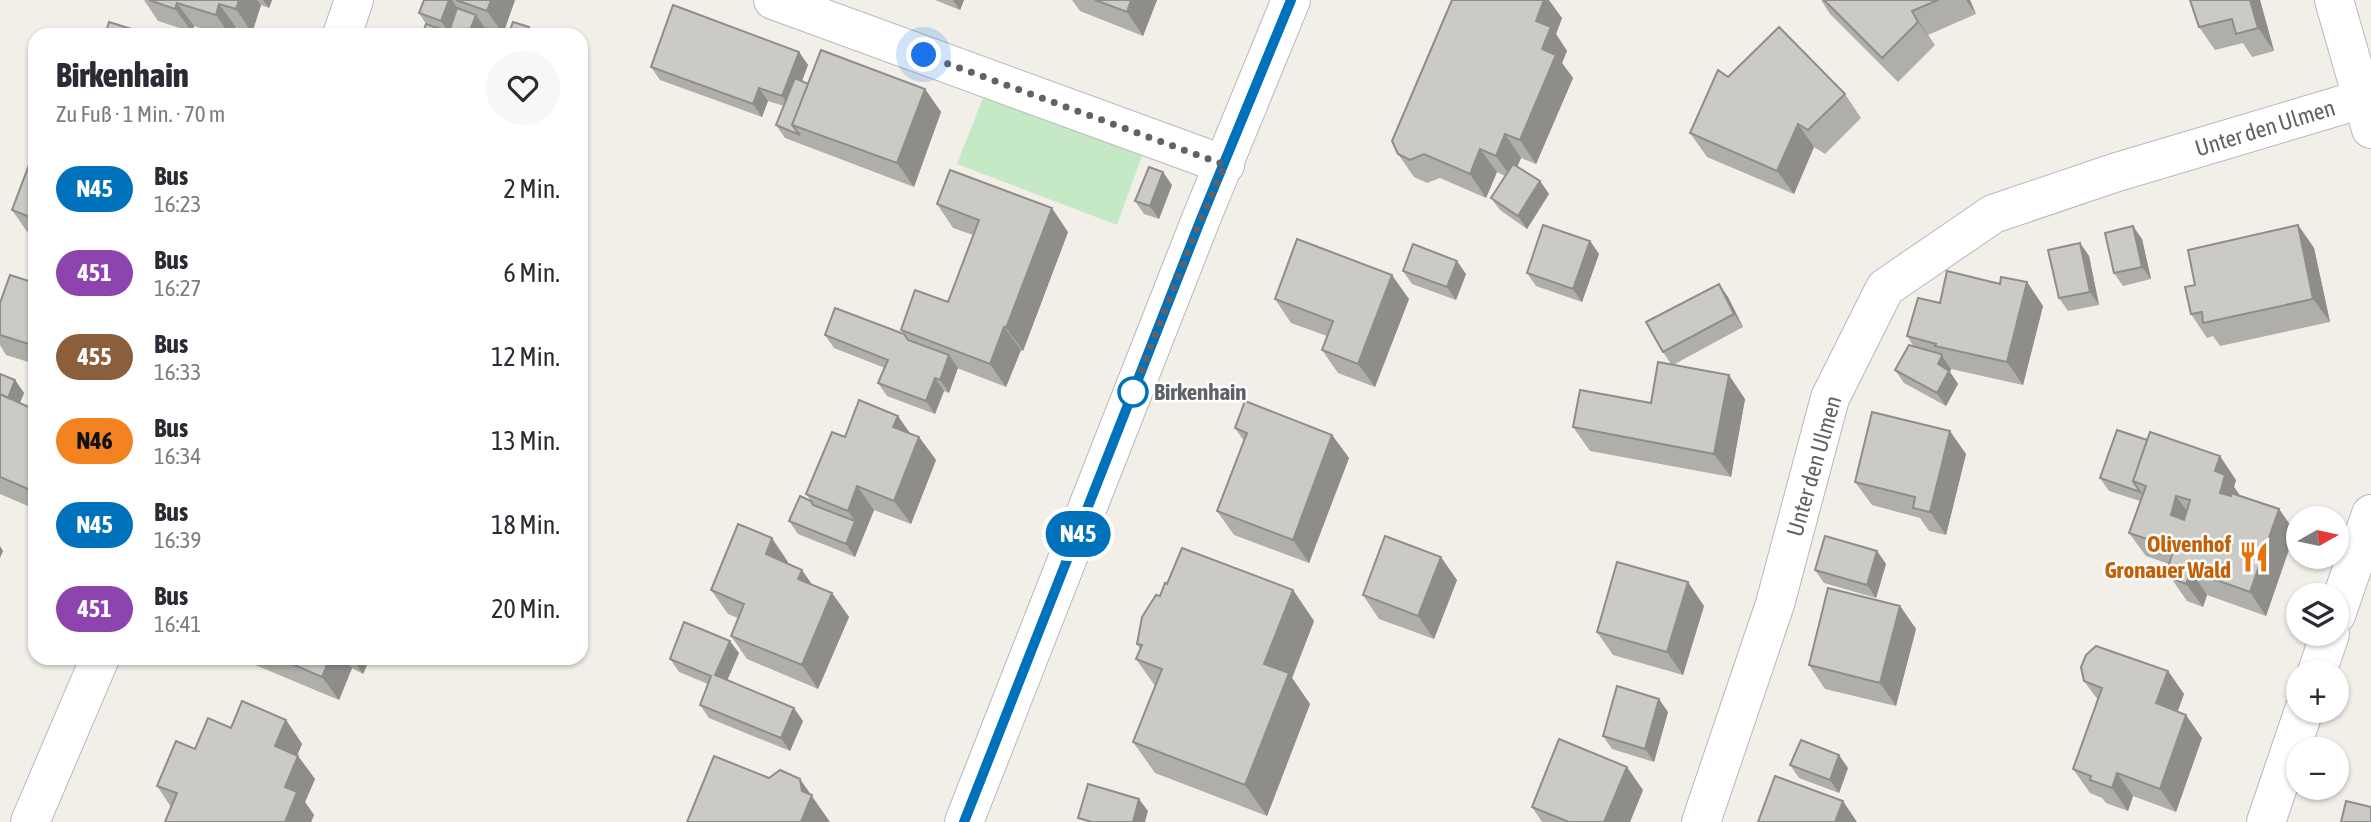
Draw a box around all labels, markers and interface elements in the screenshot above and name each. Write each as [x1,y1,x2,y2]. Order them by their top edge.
your location [906,37,941,72]
button: heart [486,51,560,125]
text: Birkenhain [56,56,189,94]
street label: Unter den Ulmen [2192,94,2338,162]
text: Zu Fuß · 1 Min. · 70 m [56,101,225,127]
text: Bus [154,161,188,191]
text: 2 Min. [504,174,560,204]
text: N45 [76,175,113,202]
text: 16:23 [154,191,201,217]
text: Bus [154,245,188,275]
text: 6 Min. [504,258,560,288]
text: 451 [78,259,111,286]
text: 16:27 [154,275,201,301]
text: Bus [154,329,188,359]
text: 12 Min. [491,342,560,372]
text: 455 [78,343,111,370]
text: 16:33 [154,359,201,385]
marker: Birkenhain [1118,377,1148,407]
place label: Birkenhain [1154,379,1247,405]
street label: Unter den Ulmen [1782,393,1846,539]
text: Bus [154,413,188,443]
text: 13 Min. [491,426,560,456]
text: N46 [76,427,113,454]
text: 16:34 [154,443,201,469]
text: Bus [154,497,188,527]
north arrow [2286,506,2348,569]
map controls [2286,506,2349,800]
text: 18 Min. [491,510,560,540]
text: N45 [76,511,113,538]
line badge: N45 [1038,511,1118,557]
text: N45 [1060,520,1096,547]
text: 16:39 [154,527,201,553]
place label: Olivenhof Gronauer Wald [2104,531,2232,583]
restaurant icon: Olivenhof Gronauer Wald [2237,540,2271,574]
text: Bus [154,581,188,611]
button: layers [2286,583,2349,646]
text: 20 Min. [491,594,560,624]
text: 451 [78,595,111,622]
text: 16:41 [154,611,201,637]
button: + [2286,660,2349,723]
button: − [2286,737,2349,800]

